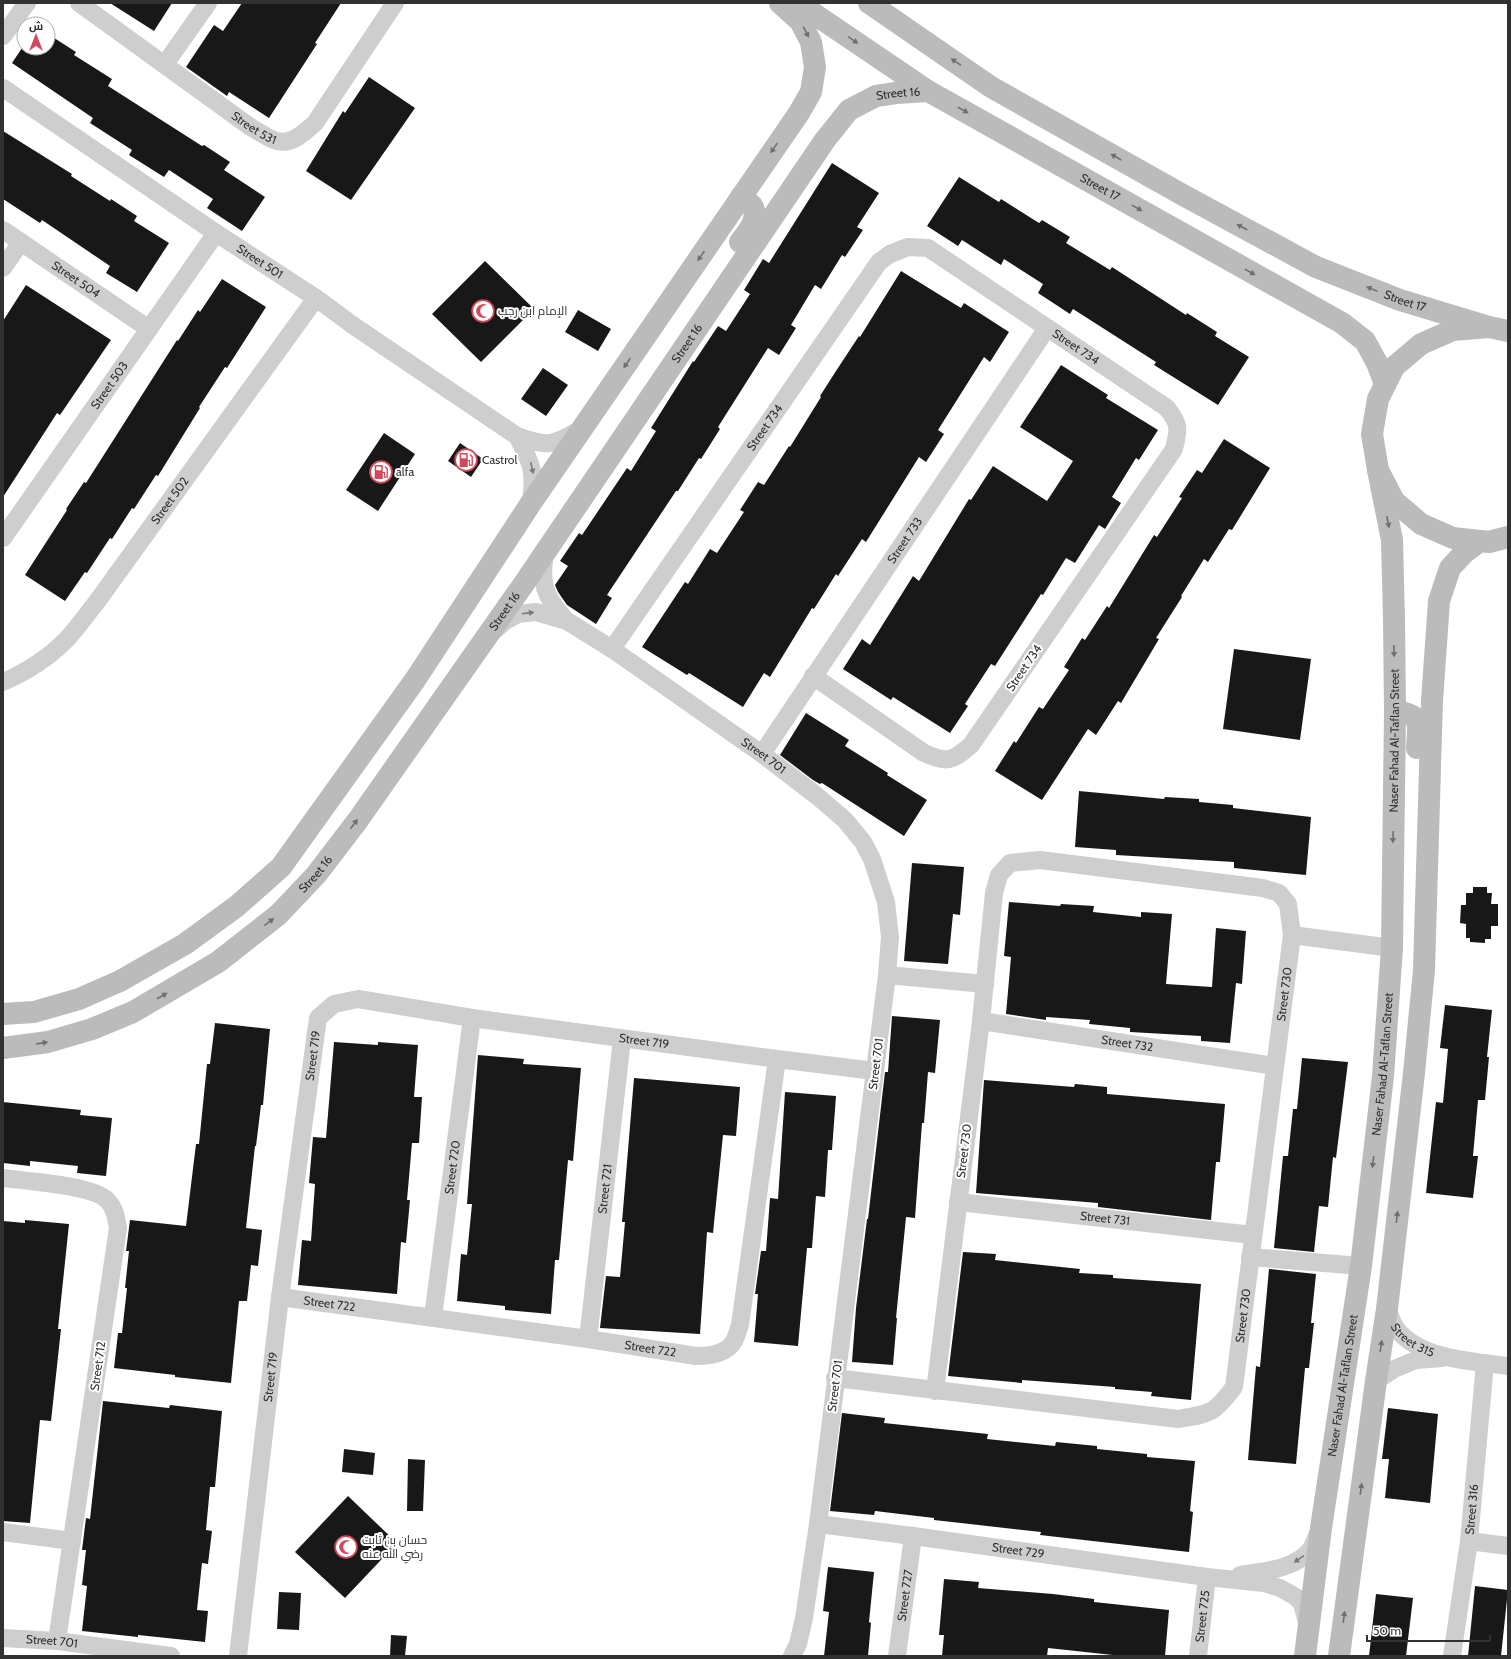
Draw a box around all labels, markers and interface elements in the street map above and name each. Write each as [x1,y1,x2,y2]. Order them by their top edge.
north arrow [16,16,56,56]
text: ش [29,19,43,33]
one-way arrow [802,26,809,37]
one-way arrow [847,37,859,44]
one-way arrow [951,58,961,66]
street label: Street 16 [875,83,921,103]
one-way arrow [957,107,969,114]
street label: Street 531 [229,108,279,147]
one-way arrow [770,143,778,154]
one-way arrow [1110,154,1122,161]
street label: Street 17 [1077,170,1123,204]
one-way arrow [1131,205,1143,212]
one-way arrow [1236,224,1248,230]
street label: Street 501 [234,241,286,282]
one-way arrow [697,250,704,261]
street label: Street 504 [49,257,103,301]
one-way arrow [1244,268,1256,275]
one-way arrow [1365,285,1377,291]
street label: Street 17 [1382,286,1428,315]
mosque icon: الإمام ابن رجب [470,298,496,324]
place label: الإمام ابن رجب [498,303,568,319]
street label: Street 16 [668,320,705,366]
street label: Street 734 [1050,326,1102,368]
street label: Street 503 [87,358,131,412]
one-way arrow [623,358,631,368]
street label: Street 734 [743,401,786,453]
fuel station icon: Castrol [453,447,479,473]
place label: Castrol [482,452,517,467]
fuel station icon: alfa [368,459,394,485]
one-way arrow [529,462,535,474]
place label: alfa [396,464,415,479]
street label: Street 502 [147,474,192,527]
street label: Street 733 [884,514,925,566]
one-way arrow [1385,515,1391,528]
street label: Street 16 [485,588,523,633]
one-way arrow [522,610,534,616]
street label: Street 734 [1003,642,1045,694]
one-way arrow [1391,645,1397,658]
street label: Naser Fahad Al-Taflan Street [1386,669,1402,813]
street label: Street 701 [739,734,789,777]
one-way arrow [350,819,358,830]
one-way arrow [1390,831,1397,843]
street label: Street 16 [295,852,335,896]
one-way arrow [263,918,274,926]
street label: Street 730 [1273,966,1295,1022]
one-way arrow [156,992,168,999]
street label: Naser Fahad Al-Taflan Street [1368,992,1396,1137]
street label: Street 719 [302,1029,323,1082]
street label: Street 719 [618,1030,670,1051]
street label: Street 732 [1100,1032,1154,1054]
street label: Street 701 [865,1037,886,1091]
one-way arrow [36,1040,48,1046]
street label: Street 730 [953,1123,974,1179]
street label: Street 720 [441,1139,463,1195]
one-way arrow [1370,1156,1377,1168]
street label: Street 721 [594,1163,615,1215]
street label: Street 731 [1079,1208,1131,1228]
one-way arrow [1394,1211,1401,1223]
street label: Street 730 [1232,1288,1254,1344]
street label: Street 722 [303,1292,356,1314]
street label: Naser Fahad Al-Taflan Street [1324,1313,1361,1458]
street label: Street 315 [1388,1320,1437,1360]
street label: Street 722 [624,1337,677,1360]
street label: Street 712 [87,1340,108,1392]
one-way arrow [1378,1340,1384,1352]
street label: Street 719 [260,1351,281,1403]
street label: Street 701 [824,1359,845,1413]
one-way arrow [1358,1482,1364,1495]
street label: Street 316 [1462,1483,1481,1535]
place label: حسان بن ثابت رضي الله عنه [362,1532,427,1564]
mosque icon: حسان بن ثابت رضي الله عنه [333,1534,359,1560]
street label: Street 729 [991,1539,1046,1561]
one-way arrow [1293,1555,1304,1563]
street label: Street 727 [894,1569,915,1622]
street label: Street 725 [1192,1589,1212,1643]
one-way arrow [1341,1611,1347,1623]
scale bar [1367,1617,1490,1643]
text: 50 m [1373,1623,1401,1638]
street label: Street 701 [26,1631,79,1651]

